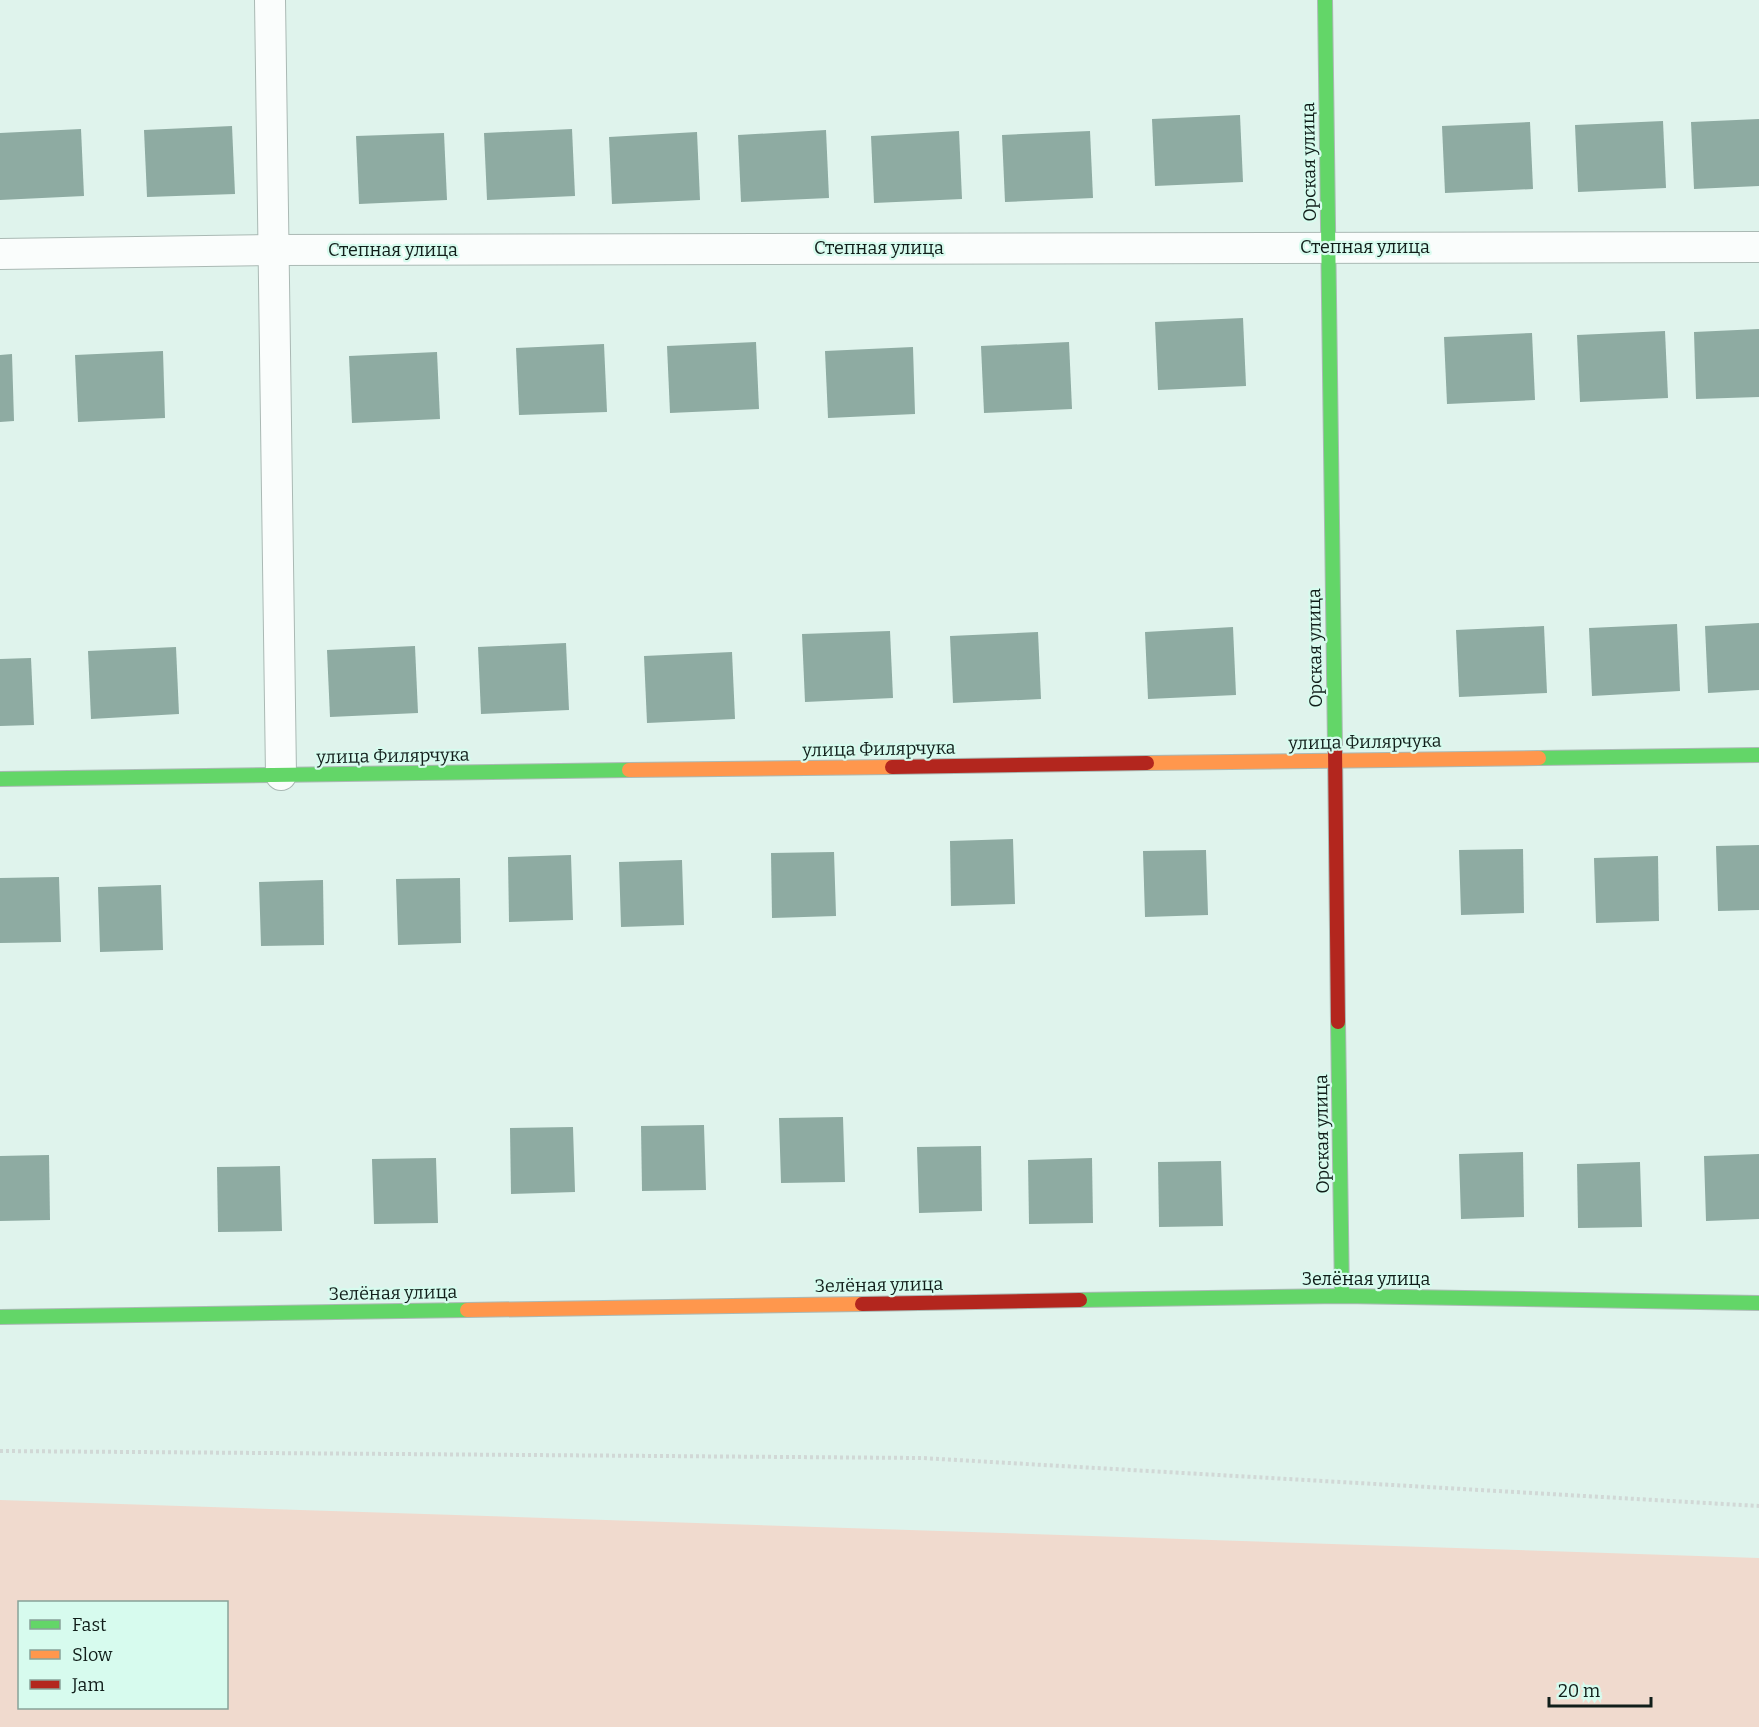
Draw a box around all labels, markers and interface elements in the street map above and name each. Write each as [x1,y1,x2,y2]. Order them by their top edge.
street label: Орская улица [1297,102,1321,222]
street label: Степная улица [1300,236,1430,258]
street label: Степная улица [814,237,944,259]
street label: Степная улица [328,239,458,261]
street label: Орская улица [1303,588,1327,708]
street label: улица Филярчука [1287,730,1442,754]
street label: улица Филярчука [801,737,956,761]
street label: улица Филярчука [315,744,470,768]
street label: Орская улица [1310,1074,1334,1194]
street label: Зелёная улица [1302,1268,1430,1290]
street label: Зелёная улица [814,1273,944,1297]
street label: Зелёная улица [328,1281,458,1305]
legend [18,1601,228,1709]
text: Fast [72,1614,107,1636]
text: Slow [72,1644,113,1666]
scale bar [1549,1670,1651,1708]
text: Jam [71,1674,105,1696]
text: 20 m [1558,1680,1600,1702]

